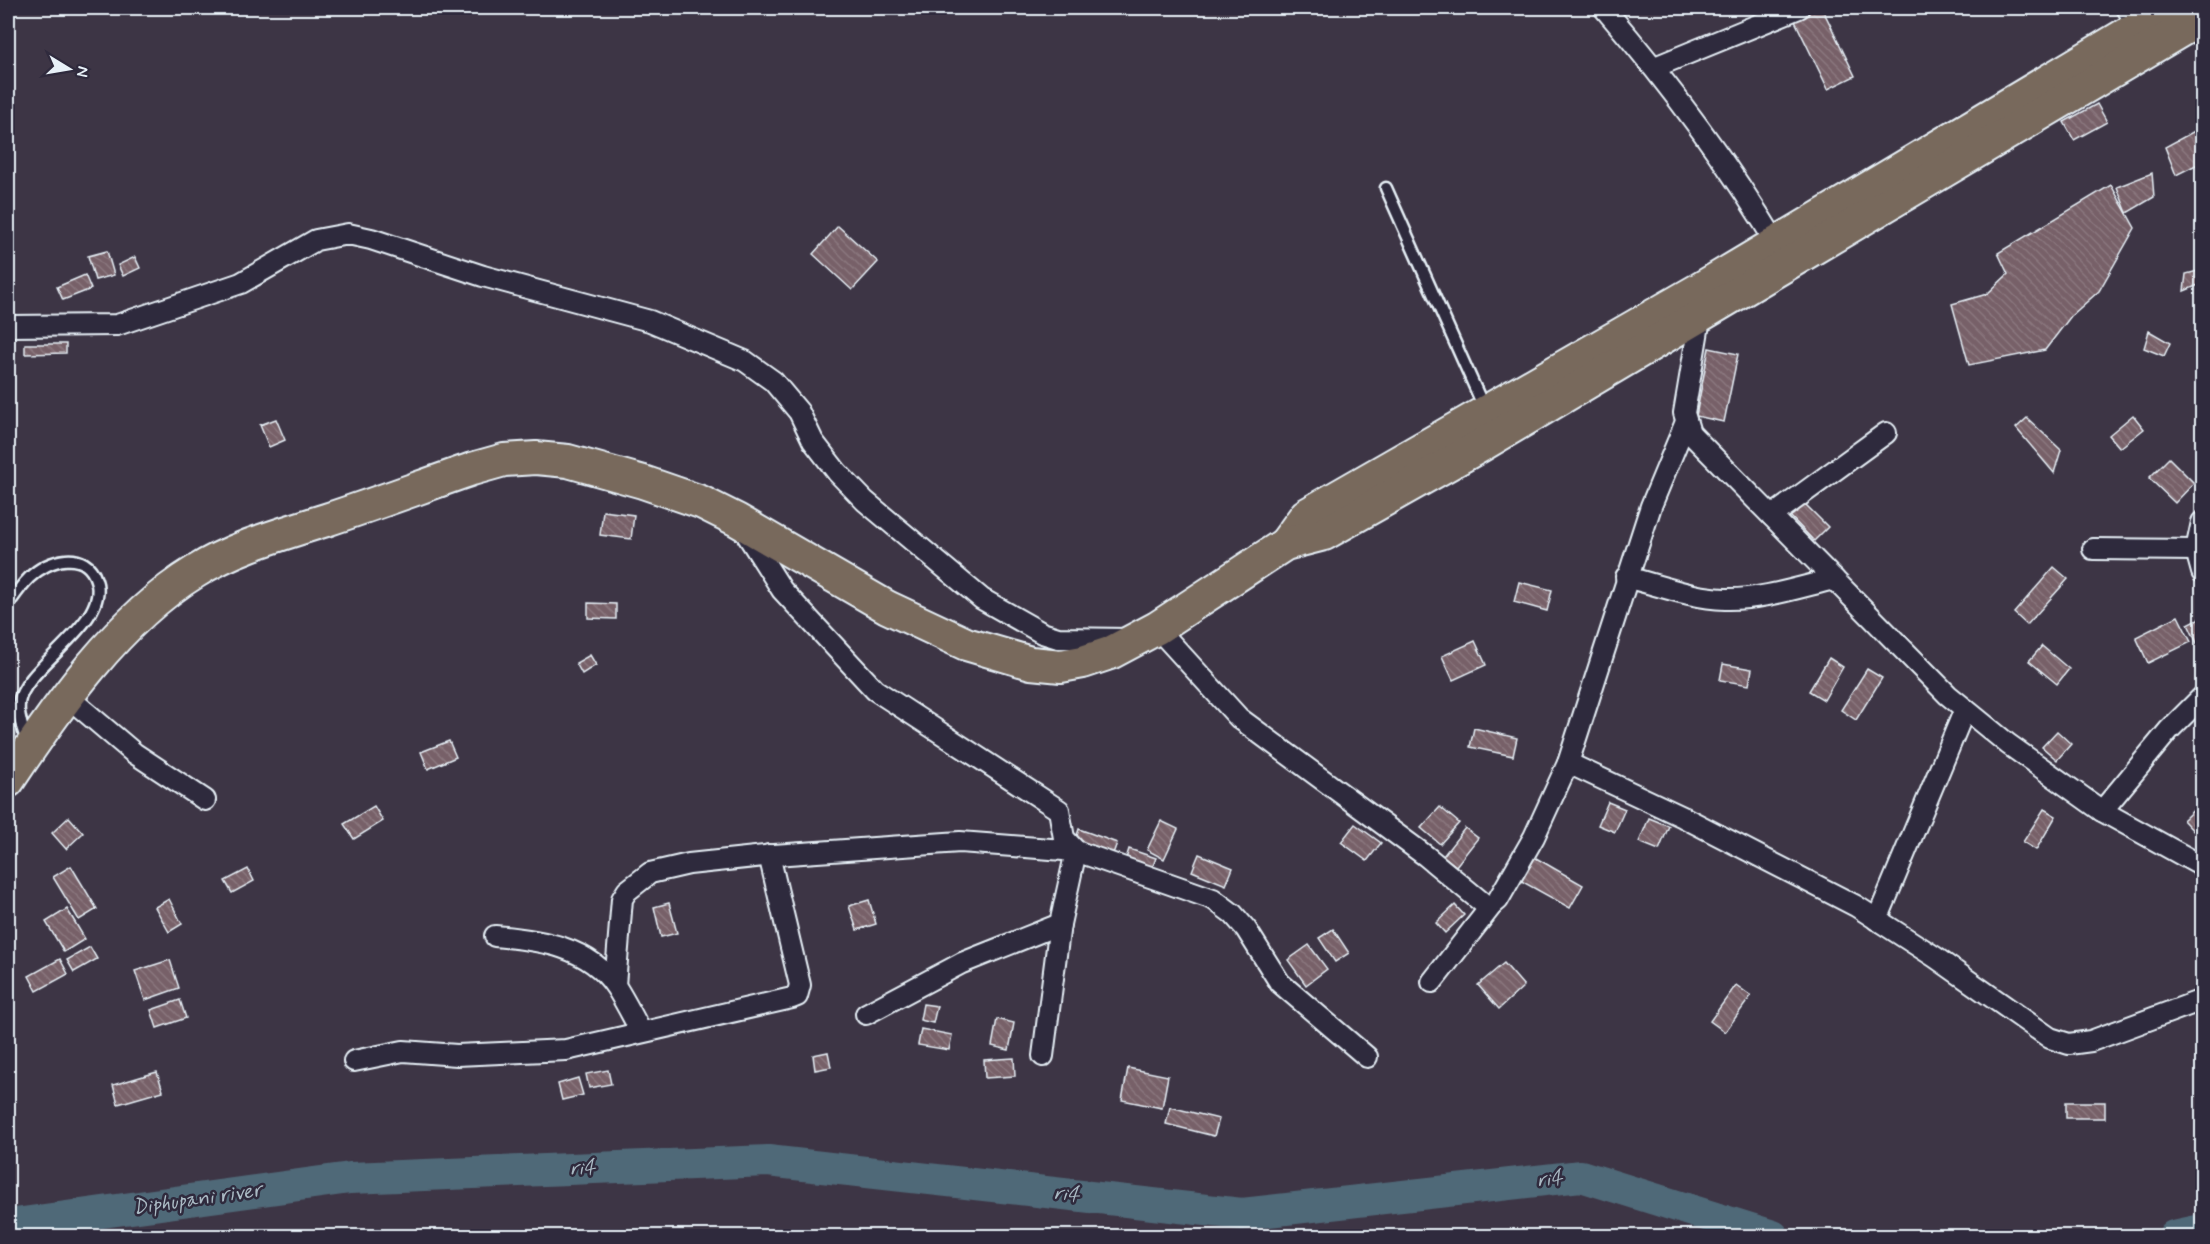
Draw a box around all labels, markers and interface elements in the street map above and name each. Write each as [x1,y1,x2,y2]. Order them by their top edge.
north arrow [39,39,99,99]
text: N [71,64,94,79]
water label: ri4 [570,1154,597,1182]
water label: ri4 [1536,1164,1565,1194]
water label: Diphupani river [131,1176,267,1222]
water label: ri4 [1053,1179,1082,1209]

